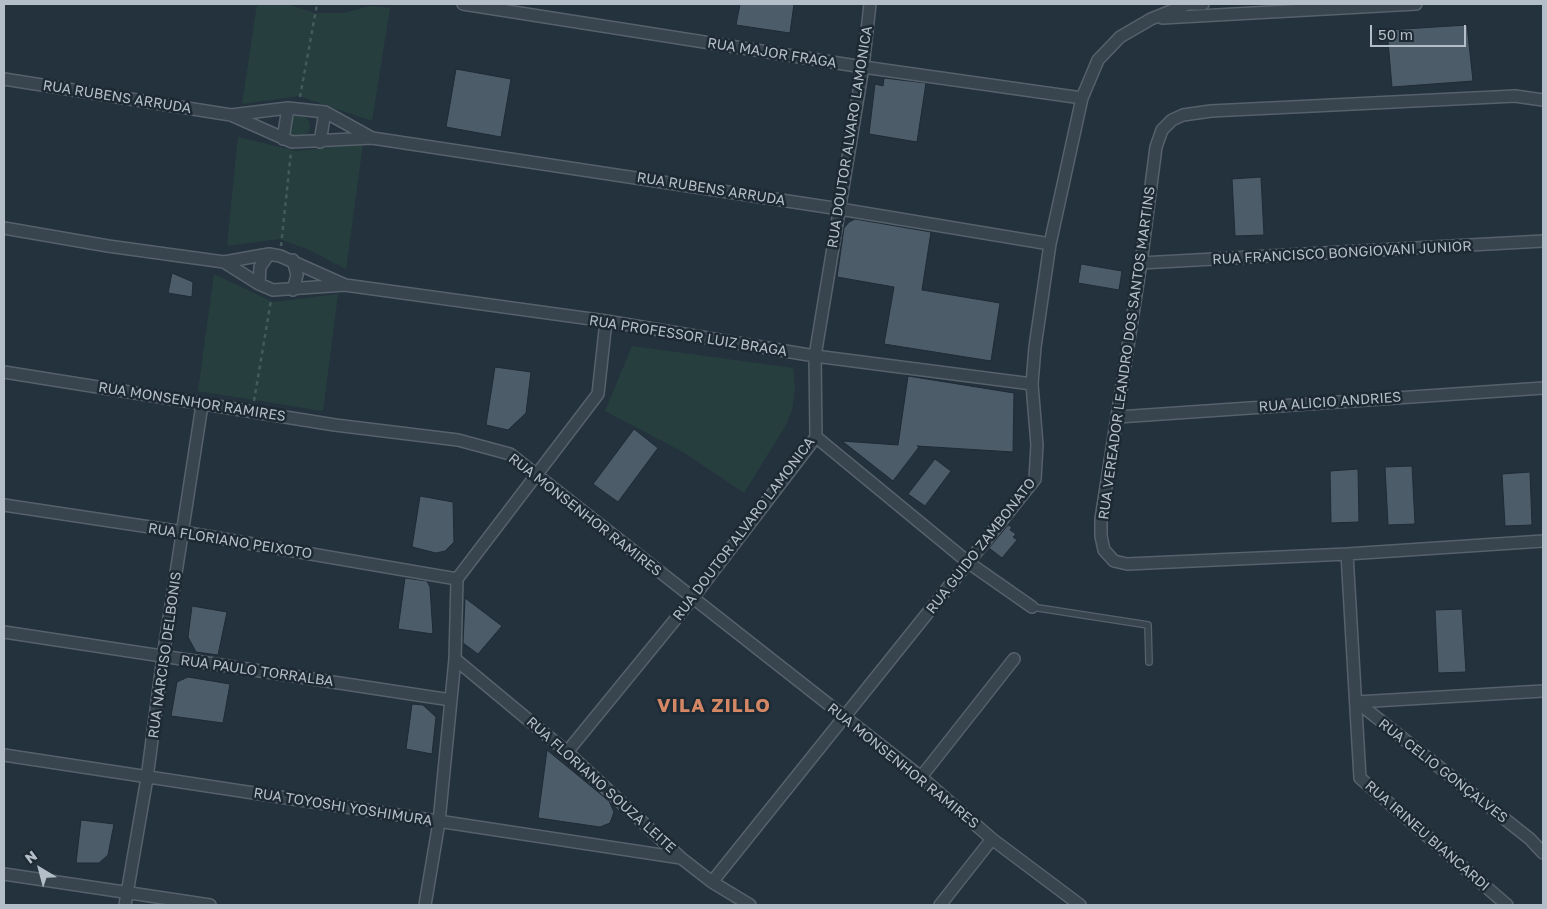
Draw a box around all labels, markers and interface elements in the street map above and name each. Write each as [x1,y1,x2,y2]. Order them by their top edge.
scale bar [1372,15,1468,47]
street label: RUA DOUTOR ALVARO LAMONICA [824,25,876,249]
text: 50 m [1378,25,1413,43]
street label: RUA MAJOR FRAGA [706,34,838,72]
street label: RUA RUBENS ARRUDA [42,77,192,117]
street label: RUA RUBENS ARRUDA [636,169,786,209]
street label: RUA VEREADOR LEANDRO DOS SANTOS MARTINS [1095,185,1159,521]
street label: RUA FRANCISCO BONGIOVANI JUNIOR [1212,238,1472,268]
street label: RUA PROFESSOR LUIZ BRAGA [588,312,788,360]
street label: RUA MONSENHOR RAMIRES [97,379,287,425]
street label: RUA ALICIO ANDRIES [1258,389,1402,415]
street label: RUA DOUTOR ALVARO LAMONICA [670,434,818,624]
street label: RUA MONSENHOR RAMIRES [505,450,665,580]
street label: RUA GUIDO ZAMBONATO [923,475,1039,617]
street label: RUA FLORIANO PEIXOTO [147,520,313,562]
street label: RUA NARCISO DELBONIS [145,570,185,740]
street label: RUA PAULO TORRALBA [179,652,335,690]
district label: VILA ZILLO [656,695,772,717]
street label: RUA MONSENHOR RAMIRES [824,700,982,832]
street label: RUA FLORIANO SOUZA LEITE [523,714,679,856]
street label: RUA CELIO GONÇALVES [1375,715,1511,827]
street label: RUA IRINEU BIANCARDI [1361,777,1493,895]
street label: RUA TOYOSHI YOSHIMURA [252,785,434,829]
north arrow [15,844,65,894]
text: N [21,847,40,867]

